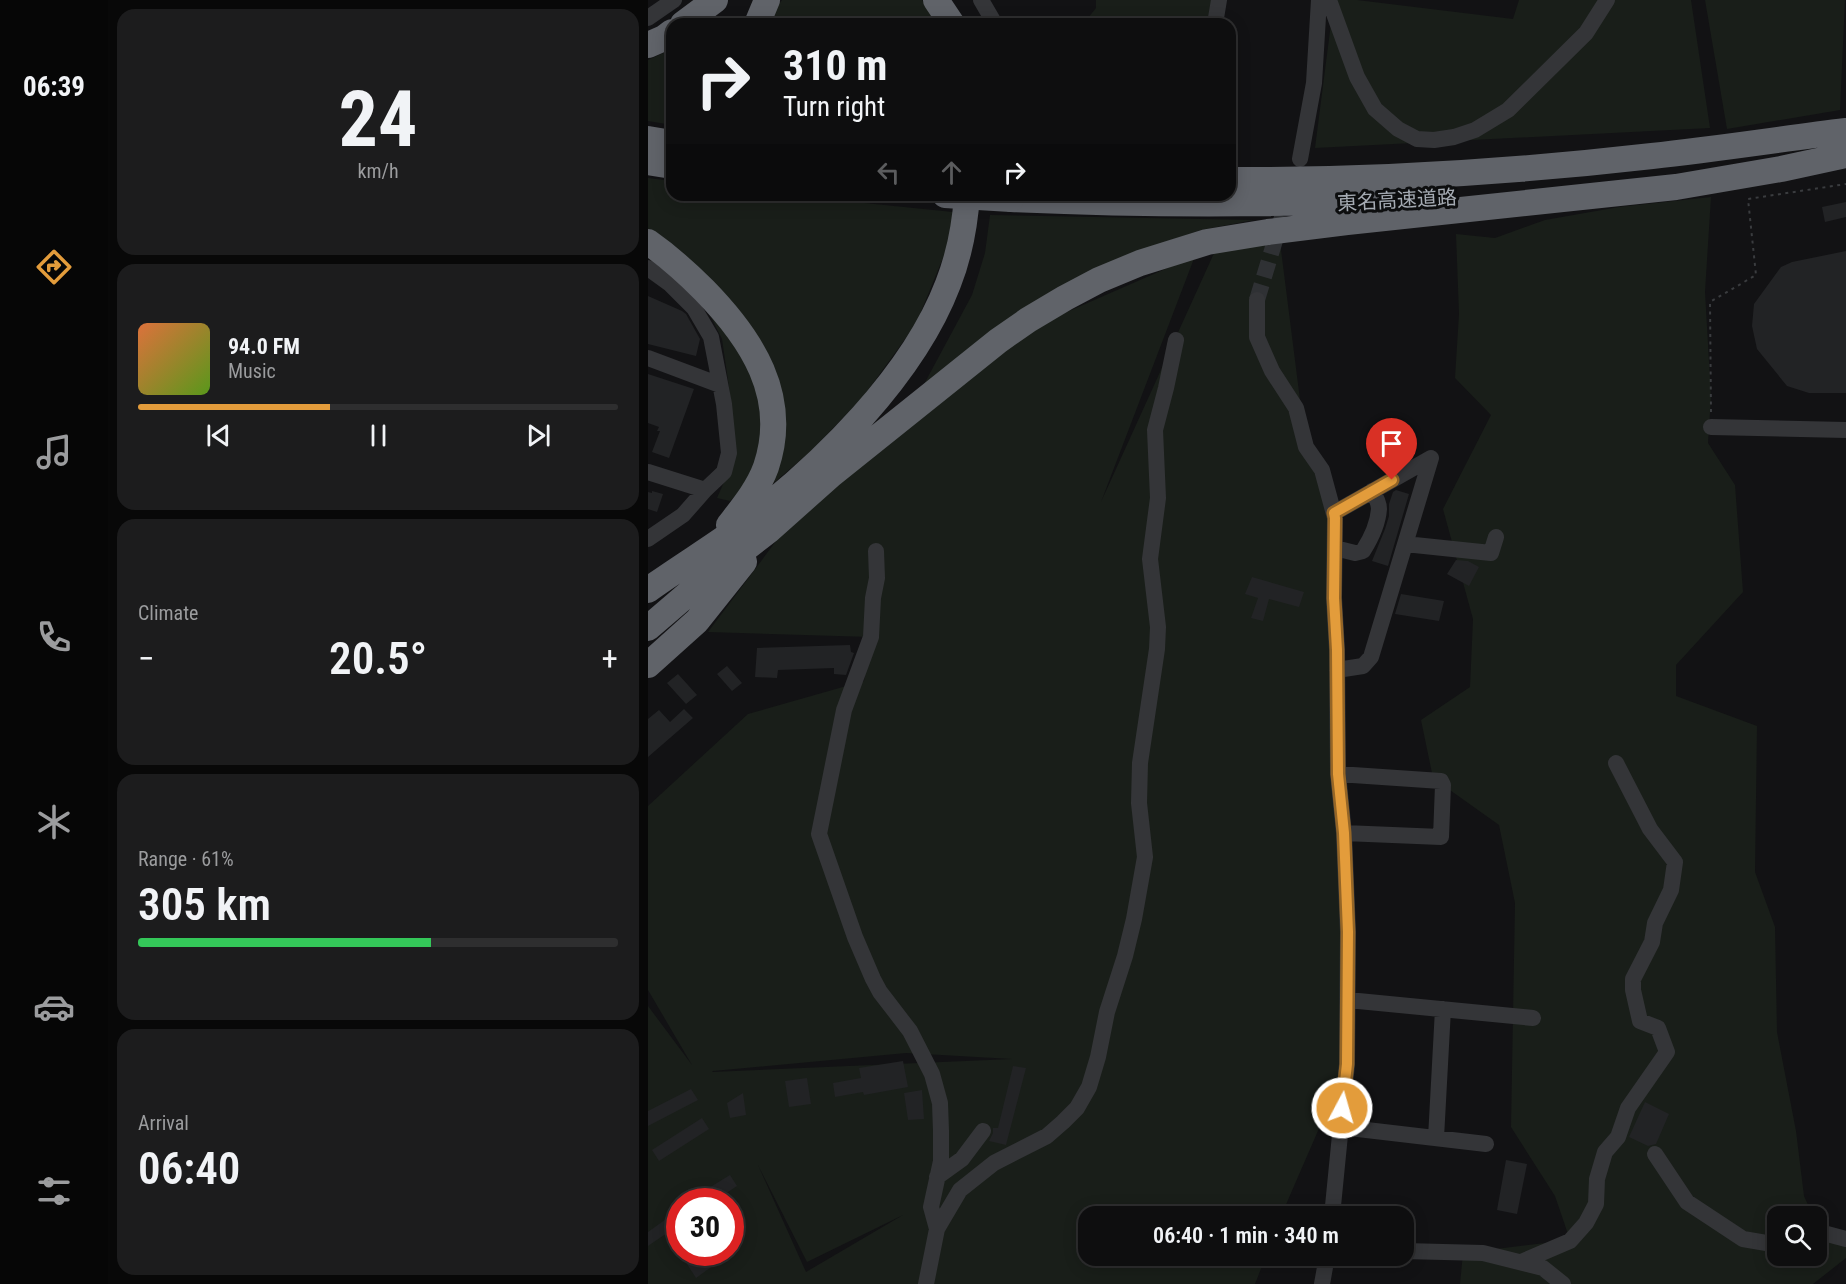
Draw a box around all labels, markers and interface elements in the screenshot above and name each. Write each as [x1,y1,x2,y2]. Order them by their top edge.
text: 310 m [783,41,888,90]
icon: right [684,42,762,120]
text: 06:39 [23,71,85,103]
text: 24 [339,74,417,165]
text: Turn right [783,91,885,123]
icon: left [872,156,905,189]
icon: ahead [935,156,968,189]
icon: right [998,156,1031,189]
text: km/h [357,159,399,183]
street label: 東名高速道路 [1336,185,1458,215]
icon: directions [33,246,75,288]
text: 94.0 FM [228,334,300,359]
text: Music [228,359,276,383]
pin [1366,418,1417,480]
icon: previous [202,419,235,452]
icon: pause [362,419,395,452]
icon: next [522,419,555,452]
icon: arrive [1375,427,1408,460]
icon: music [33,431,75,473]
text: Climate [138,601,198,625]
icon: phone [33,616,75,658]
text: 20.5° [329,632,427,685]
text: − [138,639,155,678]
text: + [602,639,618,678]
icon: climate [33,801,75,843]
text: Range · 61% [138,847,234,871]
text: 305 km [138,878,271,931]
icon: car [33,986,75,1028]
position arrow [1310,1076,1374,1140]
text: Arrival [138,1111,189,1135]
text: 06:40 [138,1142,240,1195]
icon: filters [33,1170,75,1212]
speed limit sign: 30 [666,1188,744,1266]
map controls [1767,1206,1827,1266]
button: search [1767,1206,1827,1266]
text: 06:40 · 1 min · 340 m [1153,1223,1339,1248]

